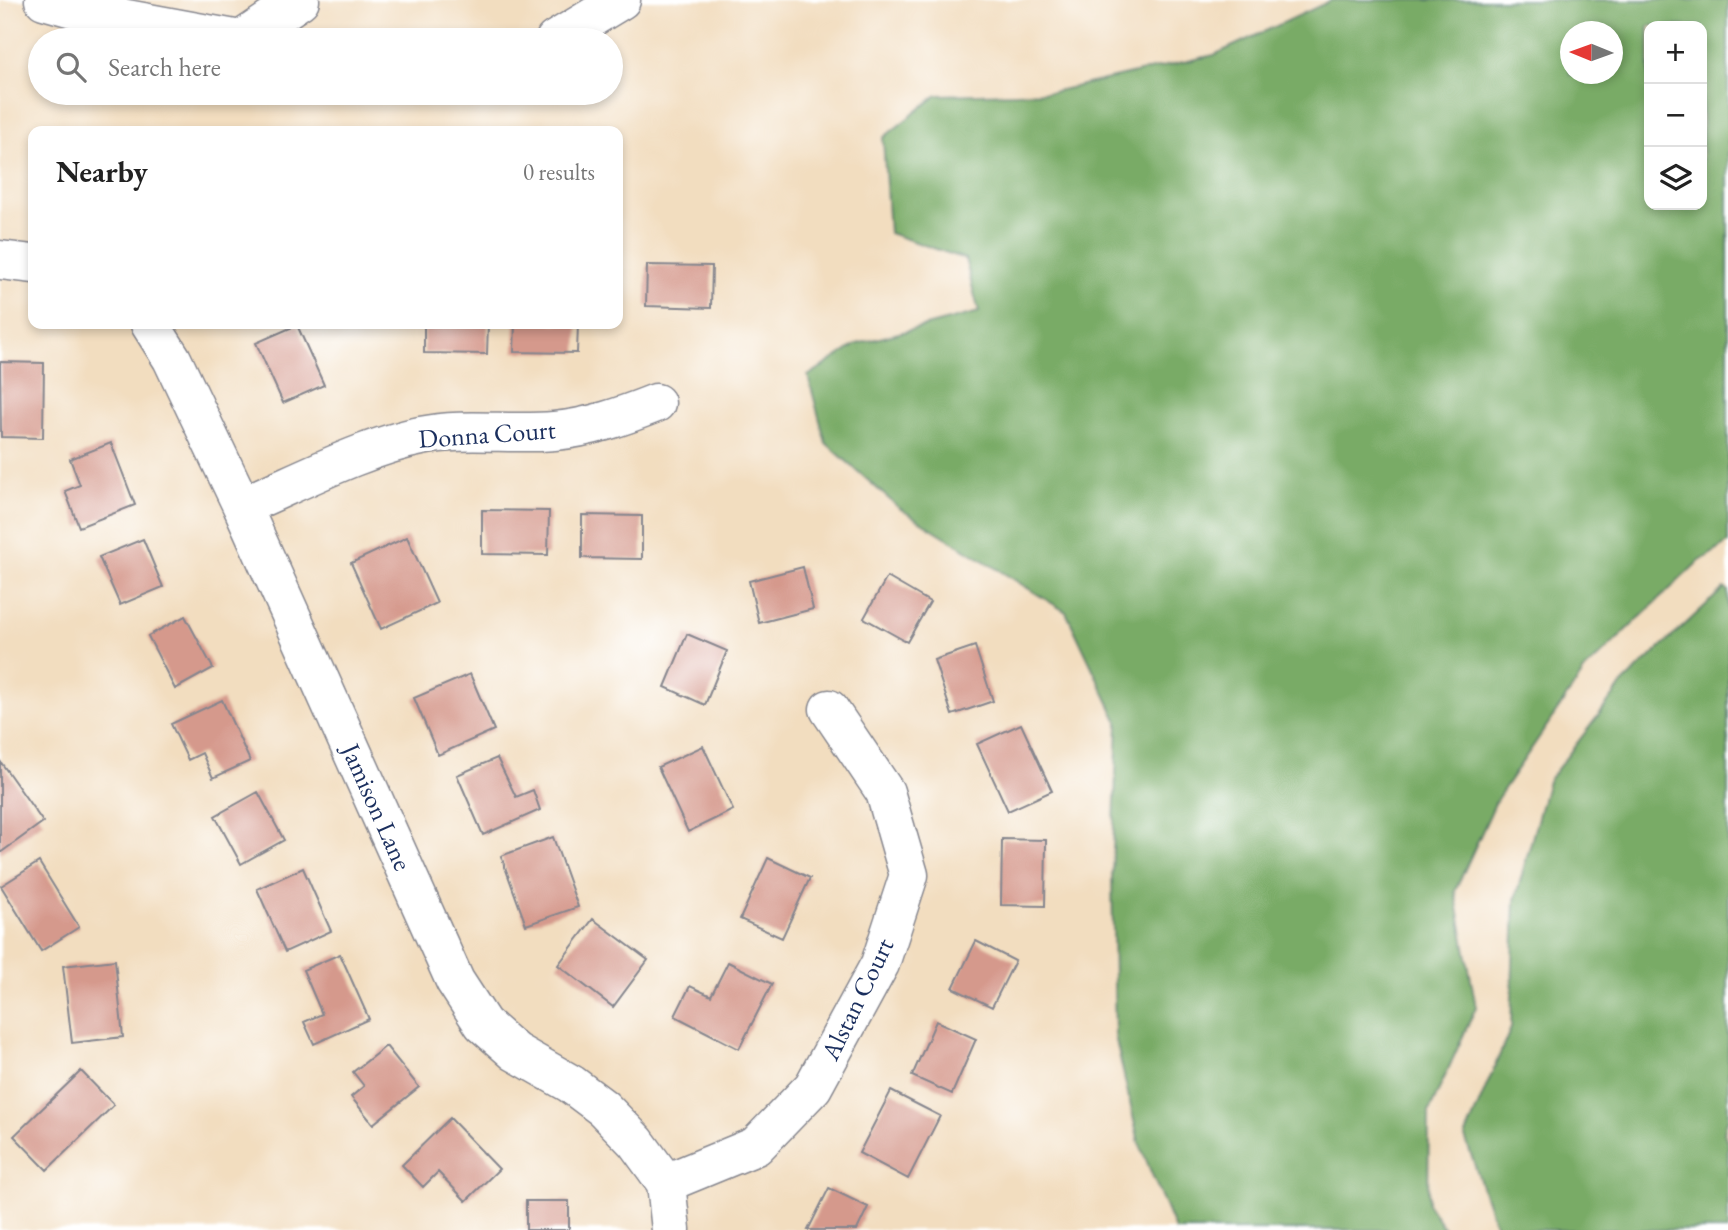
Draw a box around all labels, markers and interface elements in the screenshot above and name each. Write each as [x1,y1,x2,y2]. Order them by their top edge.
north arrow [1560,21,1623,84]
map controls [1644,21,1707,210]
button: + [1644,21,1707,84]
search box [28,28,623,105]
icon: search [52,48,90,86]
text: Search here [108,50,221,84]
button: − [1644,84,1707,147]
button: layers [1644,147,1707,210]
text: Nearby [56,152,148,191]
text: 0 results [523,157,595,187]
street label: Donna Court [417,412,557,456]
street label: Jamison Lane [333,736,420,876]
street label: Alstan Court [812,932,901,1067]

